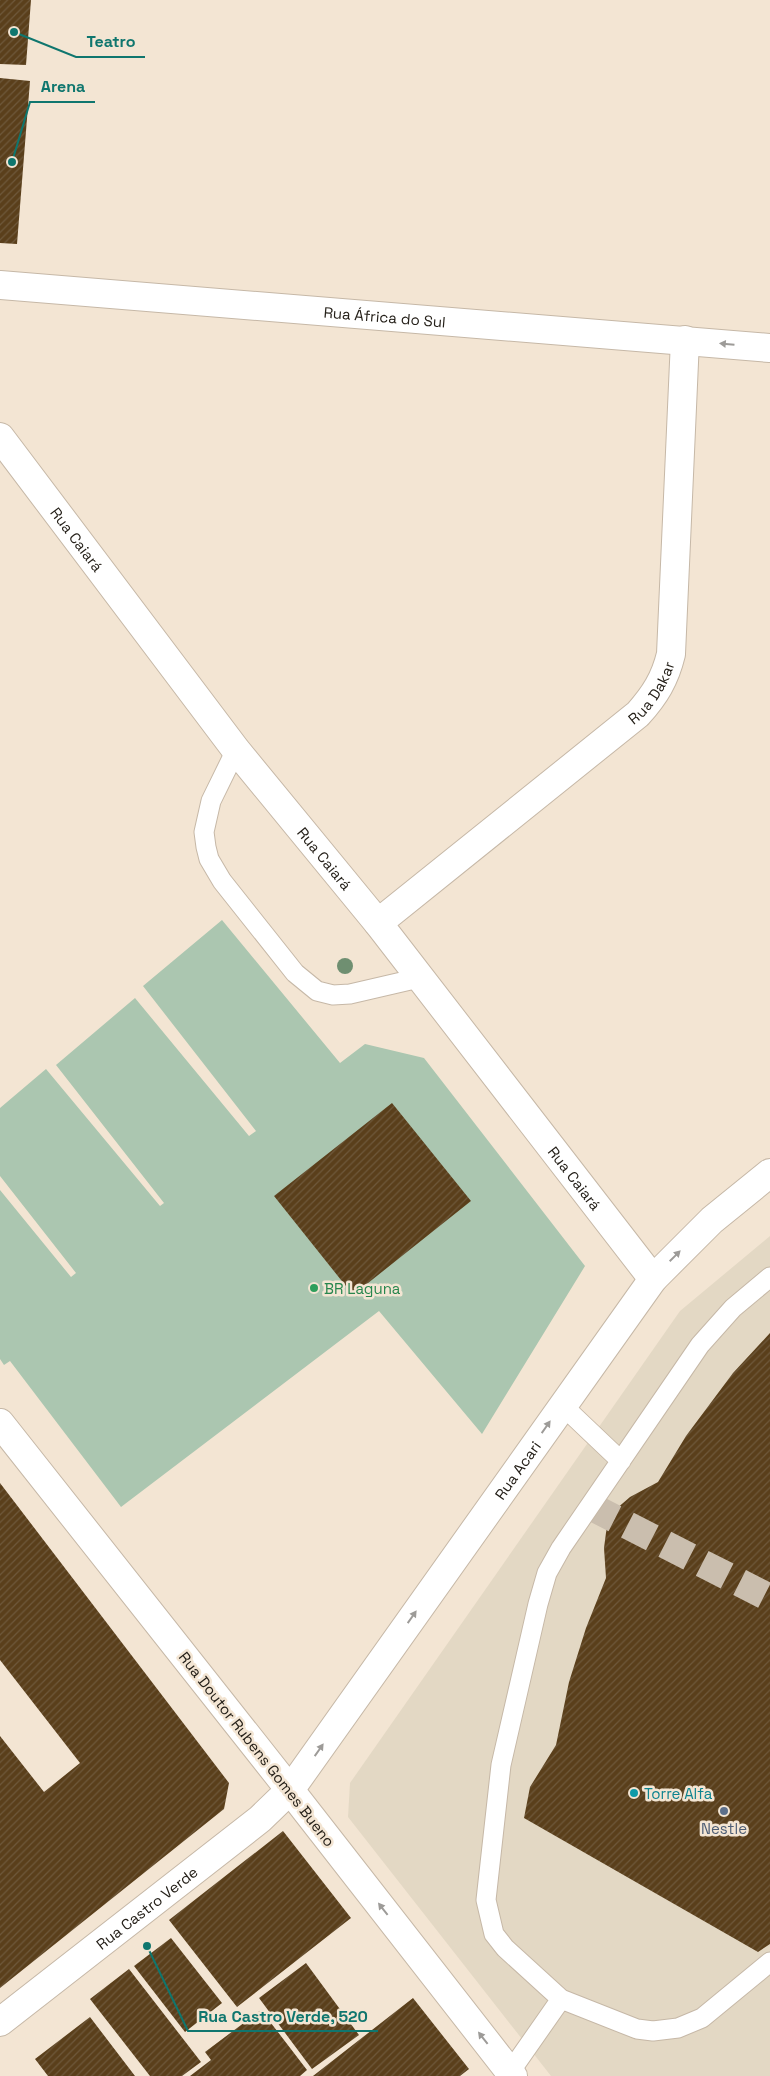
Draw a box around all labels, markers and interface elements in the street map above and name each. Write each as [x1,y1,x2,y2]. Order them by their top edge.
callout: Teatro [76,26,145,57]
text: Teatro [87,31,136,52]
callout: Arena [30,71,95,102]
text: Arena [41,76,85,97]
street label: Rua África do Sul [323,302,447,331]
one-way arrow [719,340,735,348]
street label: Rua Caiará [47,503,108,575]
street label: Rua Dakar [624,659,678,728]
street label: Rua Caiará [293,823,356,894]
street label: Rua Caiará [544,1142,606,1214]
one-way arrow [669,1250,681,1262]
place label: BR Laguna [324,1279,401,1298]
marker: BR Laguna [308,1282,320,1294]
one-way arrow [541,1420,551,1434]
street label: Rua Acari [490,1437,545,1503]
one-way arrow [407,1611,417,1624]
street label: Rua Doutor Rubens Gomes Bueno [175,1648,339,1850]
one-way arrow [313,1744,324,1757]
place label: Torre Alfa [644,1784,713,1803]
marker: Torre Alfa [628,1787,640,1799]
marker: Nestle [718,1805,730,1817]
place label: Nestle [701,1819,747,1838]
street label: Rua Castro Verde [92,1862,201,1953]
one-way arrow [378,1903,389,1916]
callout: Rua Castro Verde, 520 [188,2000,378,2031]
text: Rua Castro Verde, 520 [198,2006,368,2027]
one-way arrow [478,2031,488,2044]

